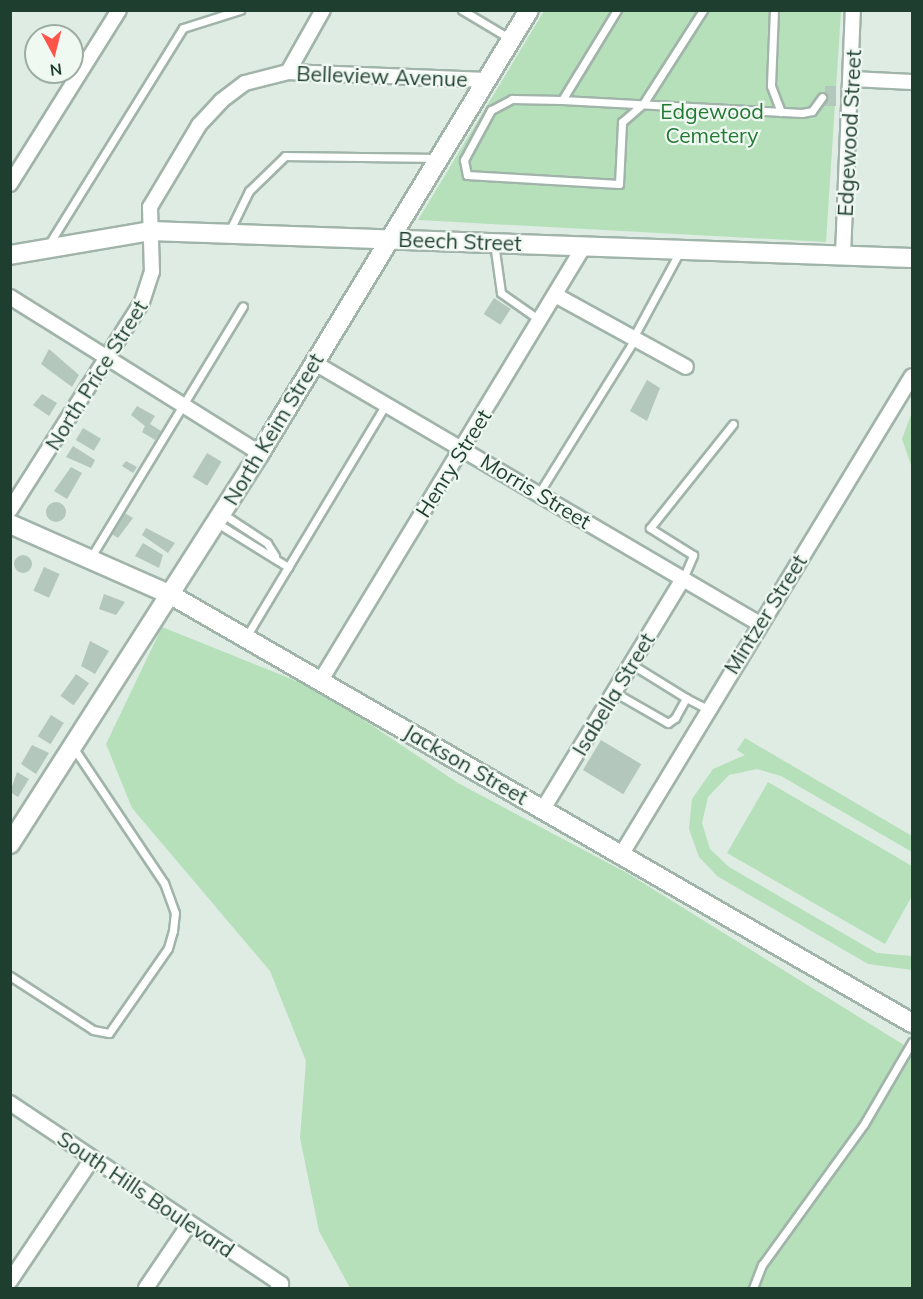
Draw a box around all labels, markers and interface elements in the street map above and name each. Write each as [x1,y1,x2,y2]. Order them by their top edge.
north arrow [24,24,84,84]
street label: Edgewood Street [832,49,866,217]
text: N [49,59,63,81]
street label: Belleview Avenue [296,60,468,92]
park label: Edgewood Cemetery [660,98,764,148]
street label: Beech Street [398,226,522,256]
street label: North Price Street [40,295,152,455]
street label: North Keim Street [218,349,328,509]
street label: Henry Street [410,404,496,522]
street label: Morris Street [476,448,596,534]
street label: Mintzer Street [718,550,812,678]
street label: Isabella Street [567,628,659,760]
street label: Jackson Street [400,718,532,810]
street label: South Hills Boulevard [53,1126,239,1262]

